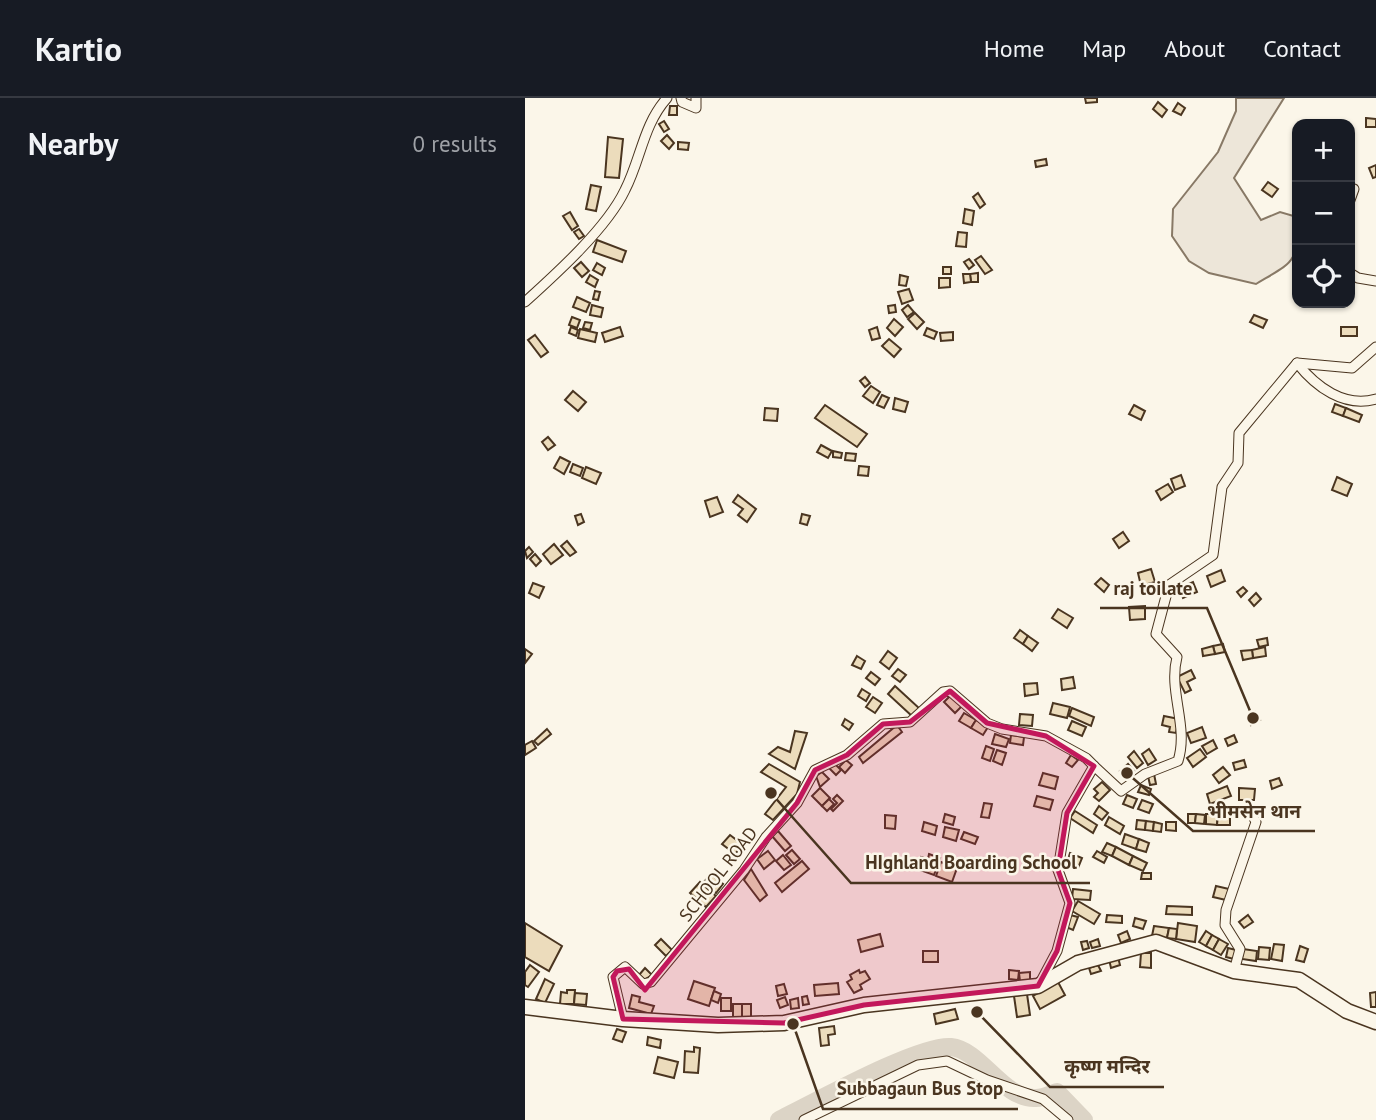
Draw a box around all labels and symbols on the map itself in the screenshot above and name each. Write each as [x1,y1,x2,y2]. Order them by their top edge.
callout: raj toilate [1100,568,1207,608]
text: raj toilate [1113,576,1193,600]
callout: भीमसेन थान [1193,791,1315,831]
text: भीमसेन थान [1207,799,1301,823]
street label: SCHOOL ROAD [674,822,762,926]
callout: HIghland Boarding School [851,843,1090,883]
text: HIghland Boarding School [865,850,1077,874]
callout: कृष्ण मन्दिर [1050,1047,1164,1087]
text: कृष्ण मन्दिर [1064,1054,1150,1079]
callout: Subbagaun Bus Stop [823,1069,1018,1109]
text: Subbagaun Bus Stop [837,1076,1003,1100]

